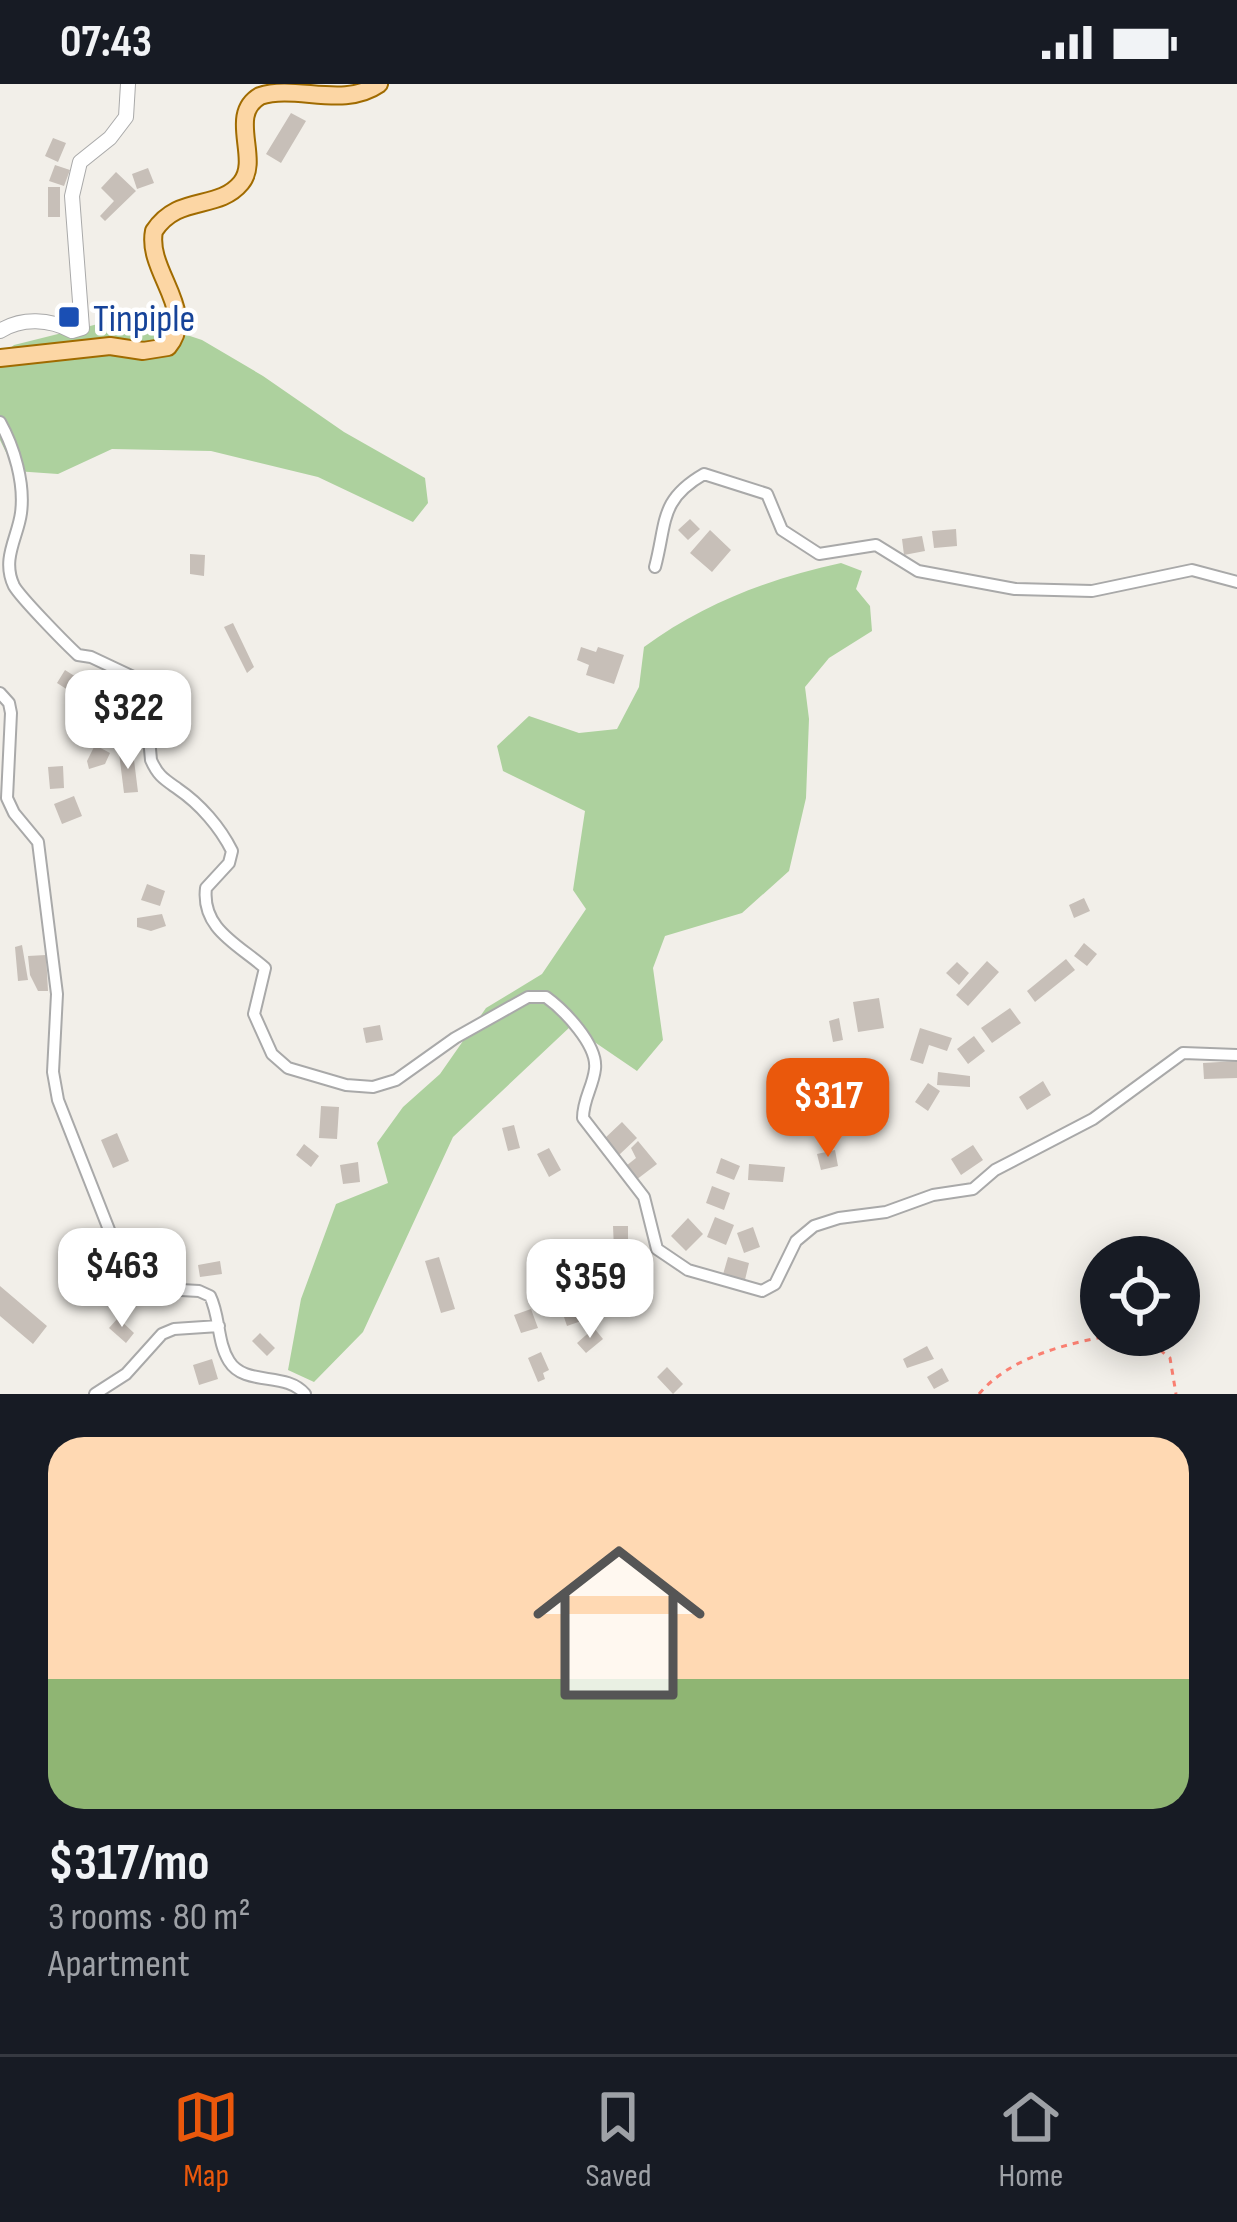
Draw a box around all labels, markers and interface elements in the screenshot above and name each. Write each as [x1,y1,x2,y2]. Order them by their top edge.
text: 07:43 [60,15,152,70]
place label: Tinpiple [93,296,195,343]
marker: Tinpiple [56,304,82,330]
pin: $322 [57,670,199,772]
text: $322 [92,685,164,732]
pin: $317 [757,1058,899,1160]
text: $317 [793,1073,863,1120]
pin: $463 [51,1228,193,1330]
map controls [1080,1236,1200,1356]
button: locate [1080,1236,1200,1356]
pin: $359 [519,1239,661,1341]
text: $463 [85,1243,159,1290]
text: $359 [553,1254,627,1301]
icon: home [511,1515,727,1731]
text: $317/mo [48,1833,210,1894]
text: 3 rooms · 80 m² [48,1894,251,1941]
text: Apartment [48,1941,190,1988]
tab: Map [173,2084,239,2196]
tab: Saved [585,2084,652,2196]
tab: Home [998,2084,1064,2196]

